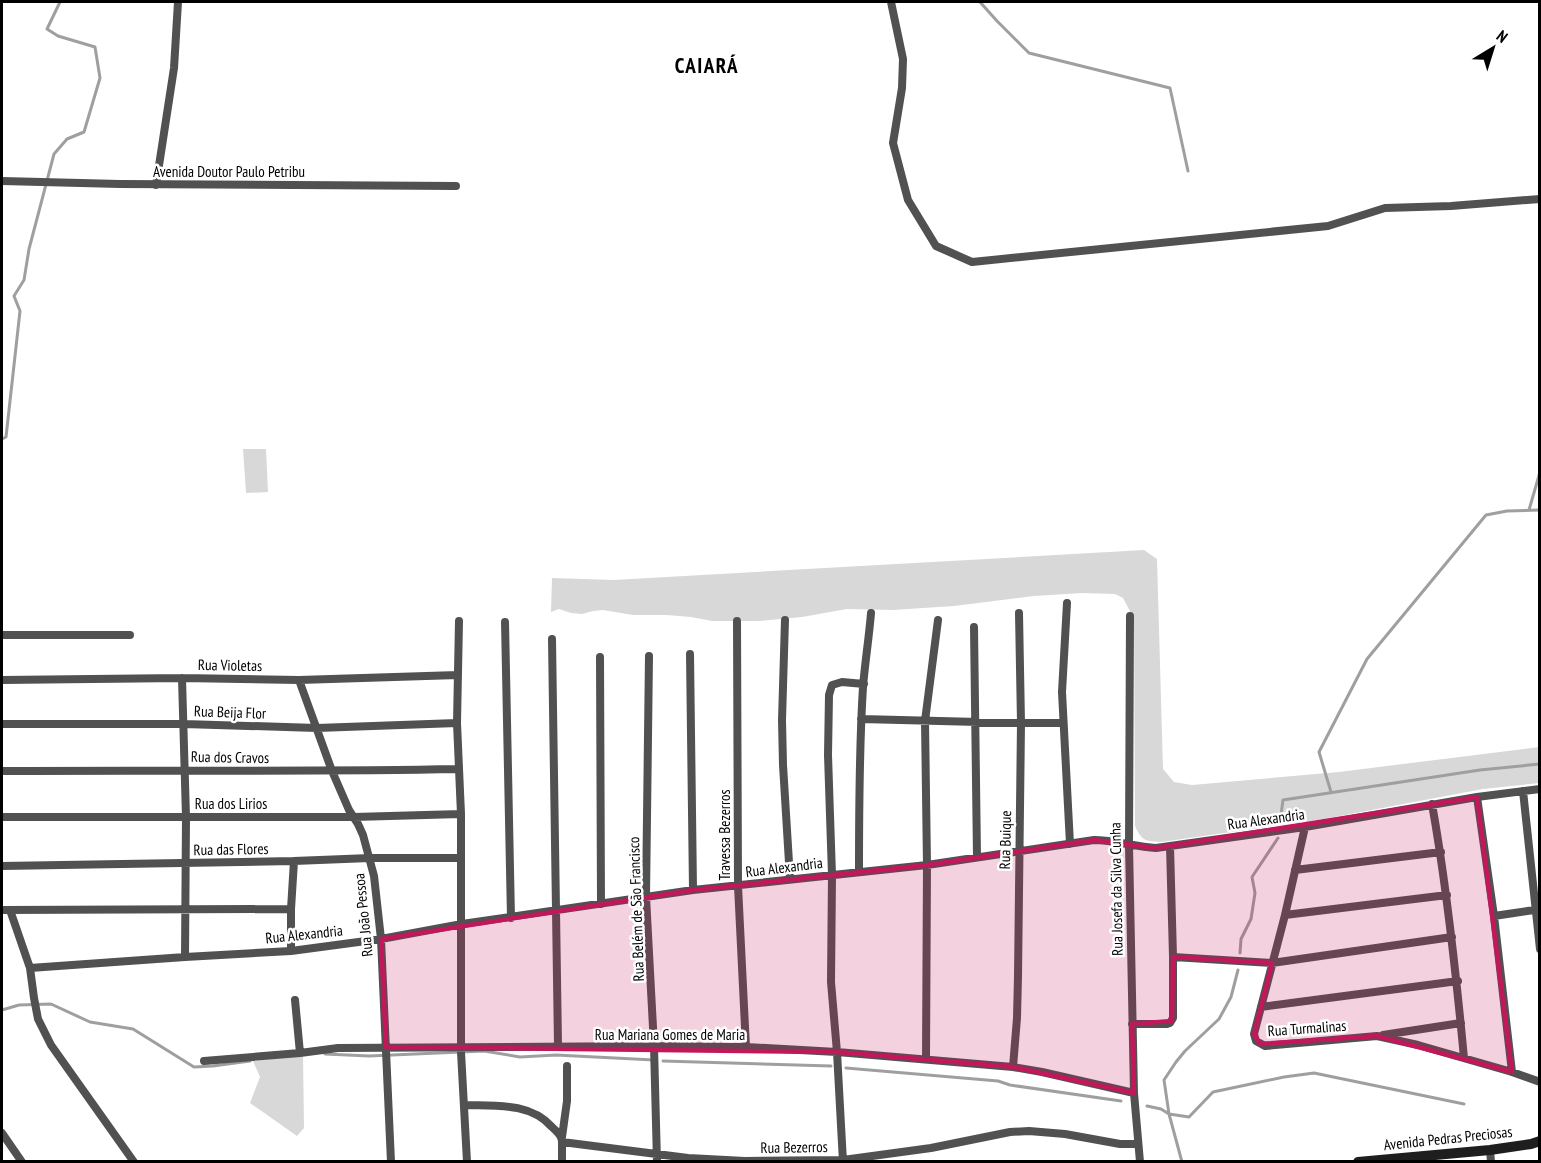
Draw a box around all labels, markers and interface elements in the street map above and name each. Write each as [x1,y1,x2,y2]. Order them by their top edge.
north arrow [1463,18,1523,78]
text: N [1493,26,1512,47]
district label: CAIARÁ [675,52,739,79]
street label: Avenida Doutor Paulo Petribu [153,162,305,181]
street label: Rua Violetas [198,655,262,675]
street label: Rua Beija Flor [194,701,267,723]
street label: Rua dos Cravos [191,747,269,767]
street label: Travessa Bezerros [715,789,734,881]
street label: Rua dos Lirios [195,794,267,813]
street label: Rua Alexandria [1226,804,1306,834]
street label: Rua Buique [995,810,1015,870]
street label: Rua Josefa da Silva Cunha [1105,822,1127,956]
street label: Rua Belém de São Francisco [624,836,648,982]
street label: Rua das Flores [193,839,269,859]
street label: Rua Alexandria [744,853,824,881]
street label: Rua João Pessoa [349,872,377,958]
street label: Rua Alexandria [264,920,344,948]
street label: Rua Turmalinas [1267,1016,1347,1040]
street label: Rua Mariana Gomes de Maria [595,1025,745,1044]
street label: Avenida Pedras Preciosas [1383,1122,1513,1154]
street label: Rua Bezerros [760,1137,828,1157]

